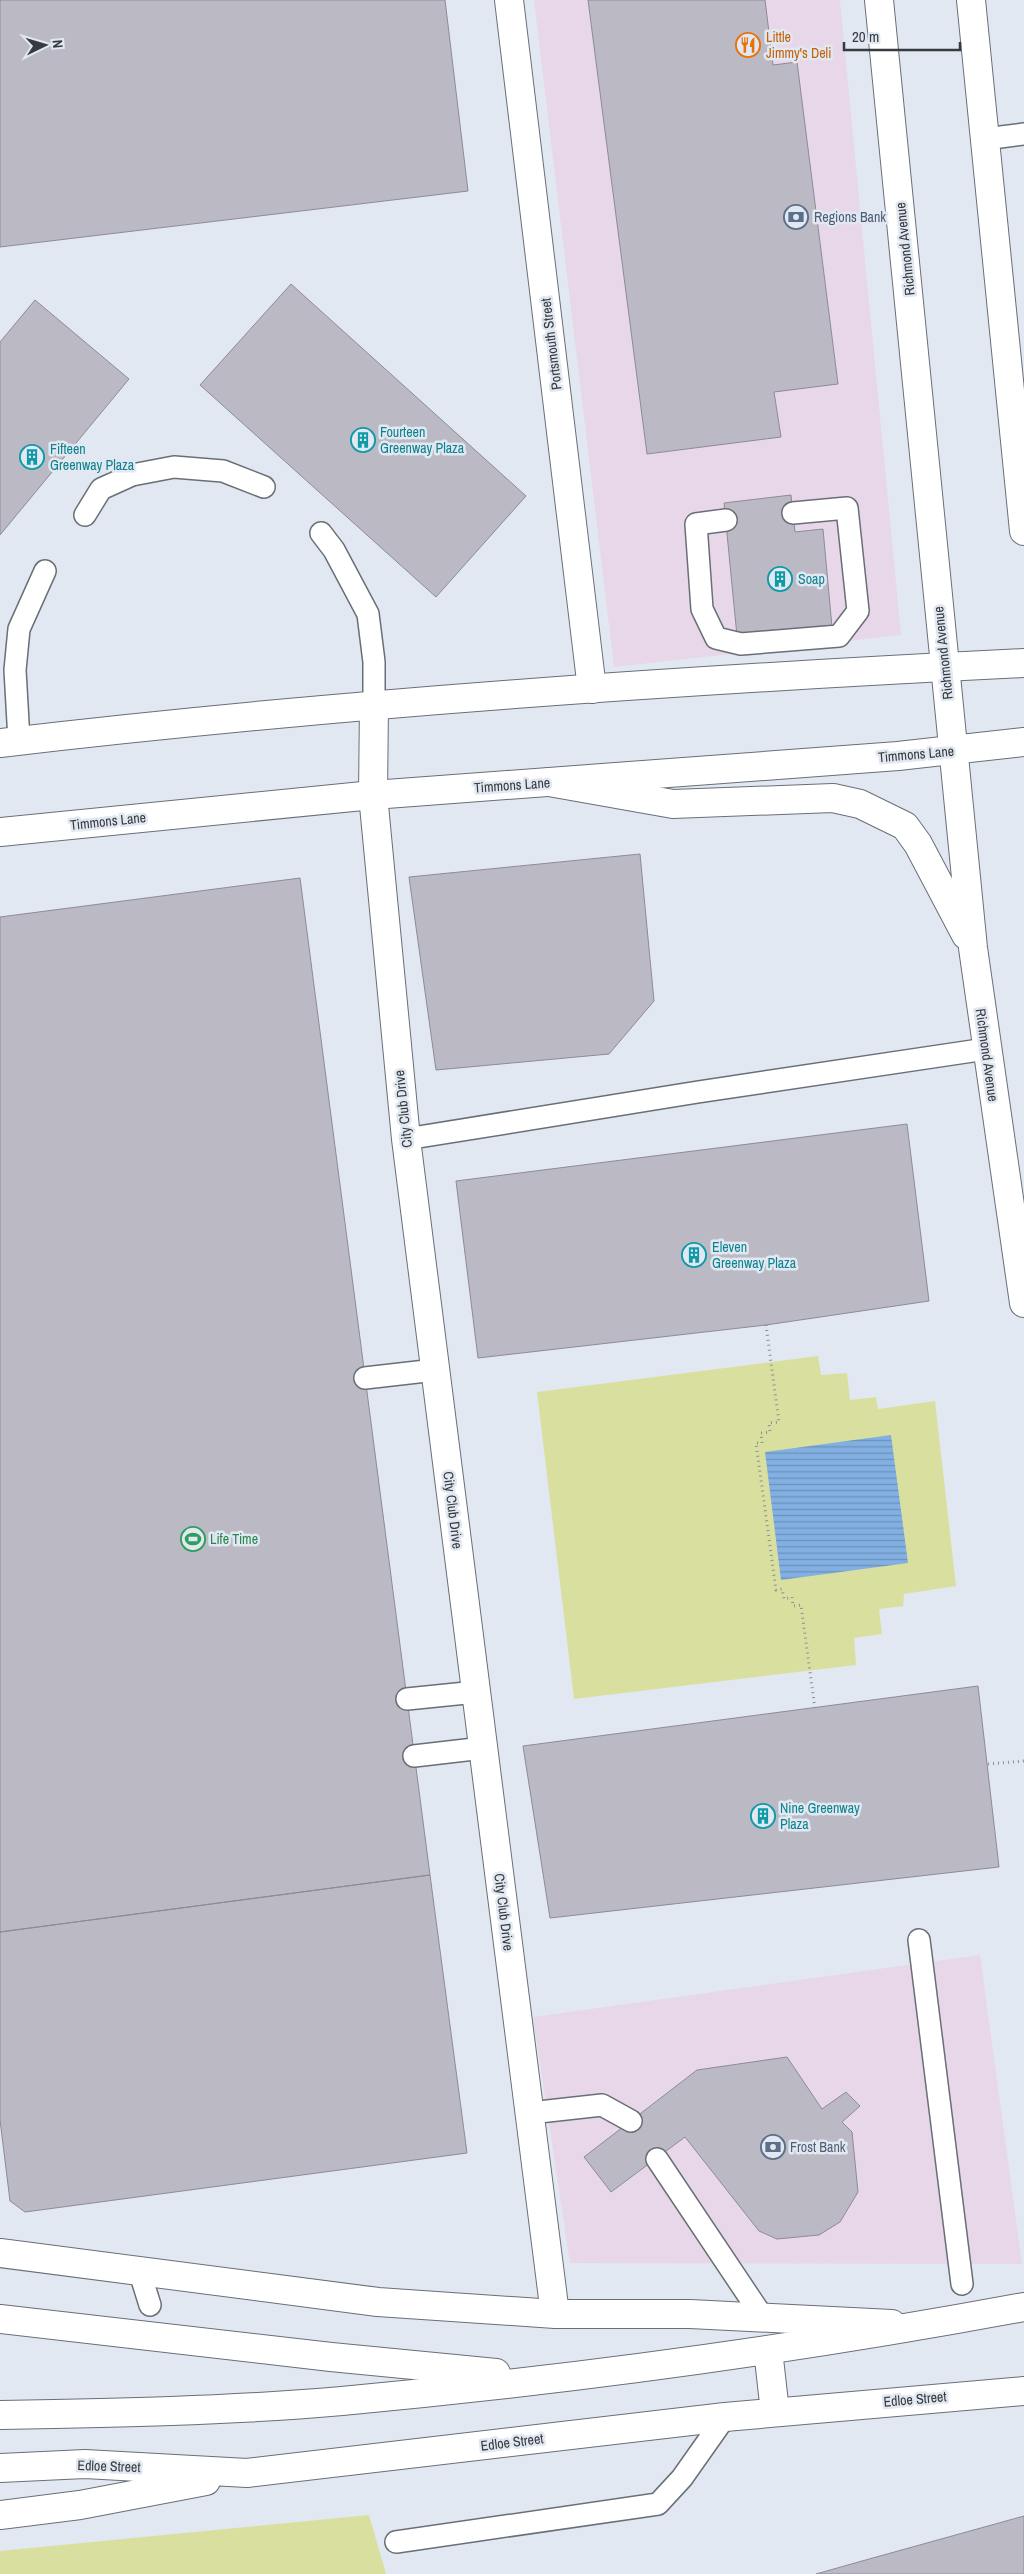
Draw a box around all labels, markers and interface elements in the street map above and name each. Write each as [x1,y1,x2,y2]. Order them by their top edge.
north arrow [20,20,70,70]
scale bar [844,20,960,52]
text: 20 m [852,26,879,47]
place label: Little Jimmy's Deli [766,28,831,62]
restaurant icon: Little Jimmy's Deli [735,32,761,58]
text: N [49,39,67,49]
street label: Richmond Avenue [891,202,919,296]
bank icon: Regions Bank [783,204,809,230]
place label: Regions Bank [814,208,886,226]
street label: Portsmouth Street [536,297,566,391]
place label: Fourteen Greenway Plaza [380,423,465,457]
building icon: Fourteen Greenway Plaza [350,427,376,453]
place label: Fifteen Greenway Plaza [50,440,135,474]
building icon: Fifteen Greenway Plaza [19,444,45,470]
building icon: Soap [767,566,793,592]
place label: Soap [798,570,825,588]
street label: Richmond Avenue [929,606,957,700]
street label: Timmons Lane [877,742,955,766]
street label: Timmons Lane [473,773,551,797]
street label: Timmons Lane [69,808,147,834]
street label: Richmond Avenue [972,1007,1002,1103]
street label: City Club Drive [390,1069,416,1149]
place label: Eleven Greenway Plaza [712,1238,797,1272]
building icon: Eleven Greenway Plaza [681,1242,707,1268]
street label: City Club Drive [439,1470,467,1550]
sports icon: Life Time [180,1526,206,1552]
place label: Life Time [210,1530,258,1548]
place label: Nine Greenway Plaza [780,1799,860,1833]
building icon: Nine Greenway Plaza [750,1803,776,1829]
street label: City Club Drive [490,1872,518,1952]
bank icon: Frost Bank [760,2134,786,2160]
place label: Frost Bank [790,2138,846,2156]
street label: Edloe Street [883,2387,947,2411]
street label: Edloe Street [480,2429,544,2455]
street label: Edloe Street [77,2456,141,2476]

